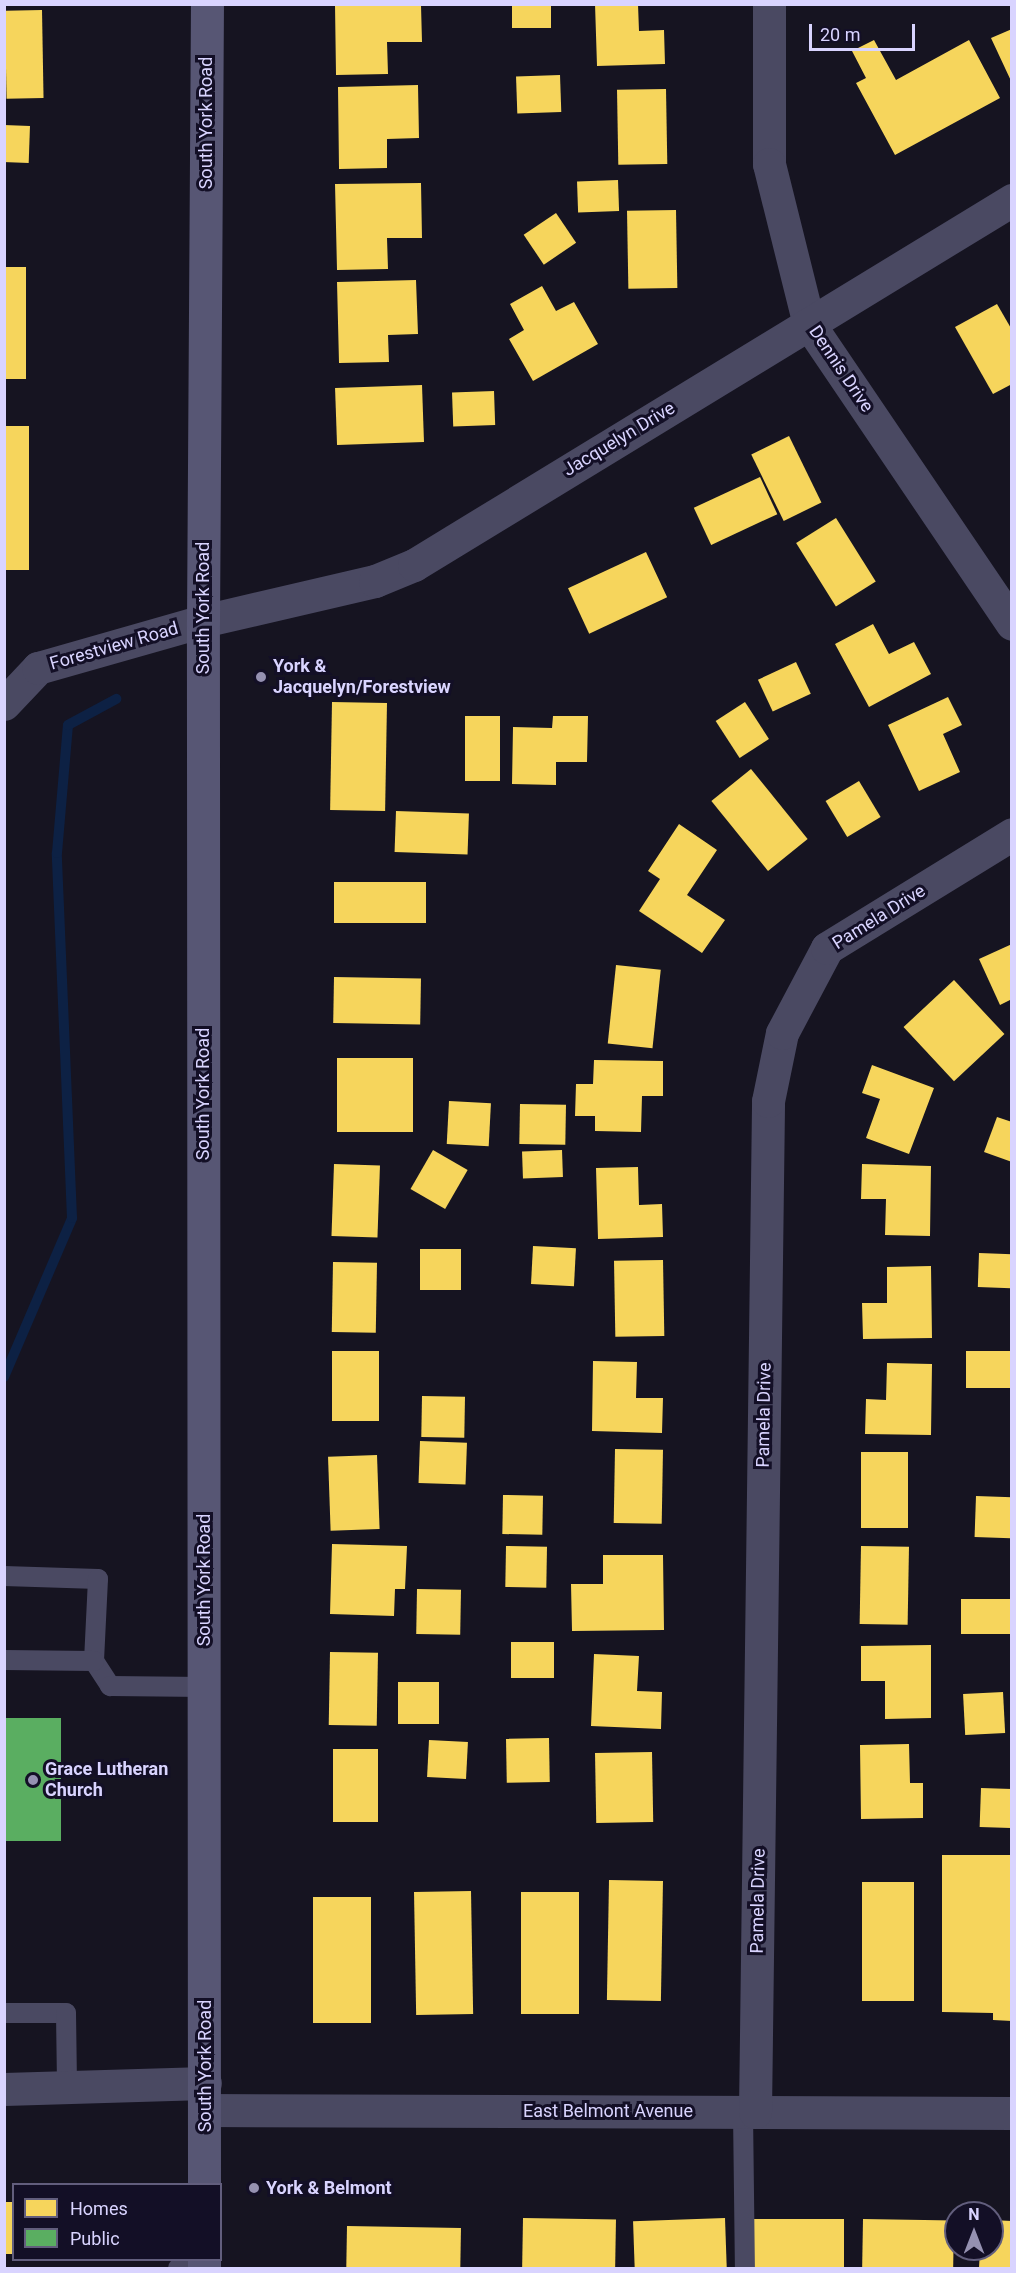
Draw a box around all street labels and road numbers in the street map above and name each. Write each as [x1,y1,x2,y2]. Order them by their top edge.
street label: South York Road [195,57,217,189]
street label: Dennis Drive [804,322,878,416]
street label: Jacquelyn Drive [559,397,679,481]
street label: South York Road [192,542,214,674]
street label: Forestview Road [47,617,181,675]
street label: Pamela Drive [829,880,929,954]
street label: South York Road [192,1028,214,1160]
street label: Pamela Drive [752,1362,776,1468]
street label: South York Road [193,1514,215,1646]
street label: Pamela Drive [746,1848,770,1954]
street label: South York Road [194,2000,216,2132]
street label: East Belmont Avenue [523,2100,693,2122]

